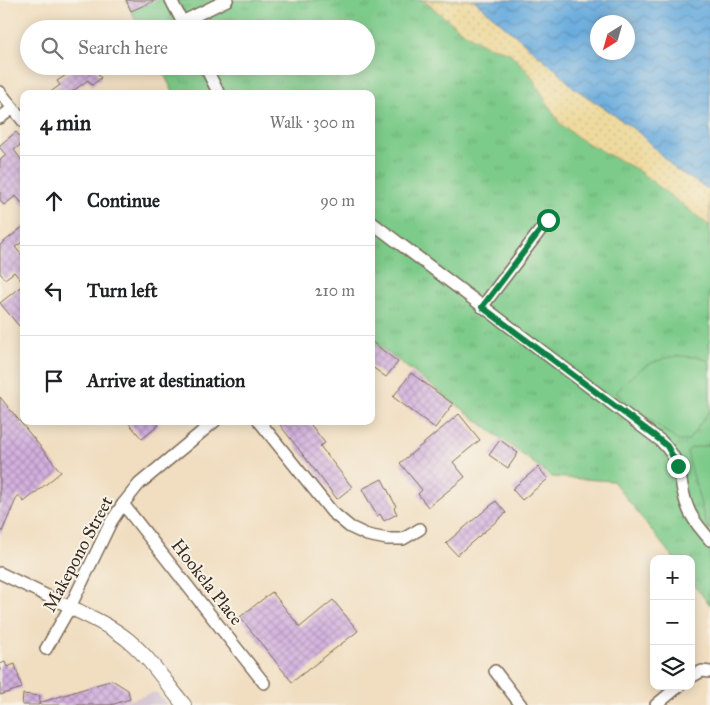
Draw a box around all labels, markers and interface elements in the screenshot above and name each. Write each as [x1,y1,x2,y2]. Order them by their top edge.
north arrow [590,15,635,60]
search box [20,20,375,75]
icon: search [38,34,66,62]
text: Search here [78,36,168,59]
text: 4 min [40,110,91,136]
text: Walk · 300 m [270,113,355,132]
icon: ahead [40,187,68,215]
text: Continue [87,189,160,212]
text: 90 m [320,191,355,210]
route start [537,209,560,232]
icon: left [40,277,68,305]
text: Turn left [87,279,157,302]
text: 210 m [315,281,355,300]
icon: arrive [40,367,68,395]
text: Arrive at destination [87,369,245,392]
route end [667,455,690,478]
street label: Makepono Street [38,492,118,616]
street label: Hookela Place [166,534,248,630]
map controls [650,555,695,690]
button: + [650,555,695,600]
button: − [650,600,695,645]
button: layers [650,645,695,690]

